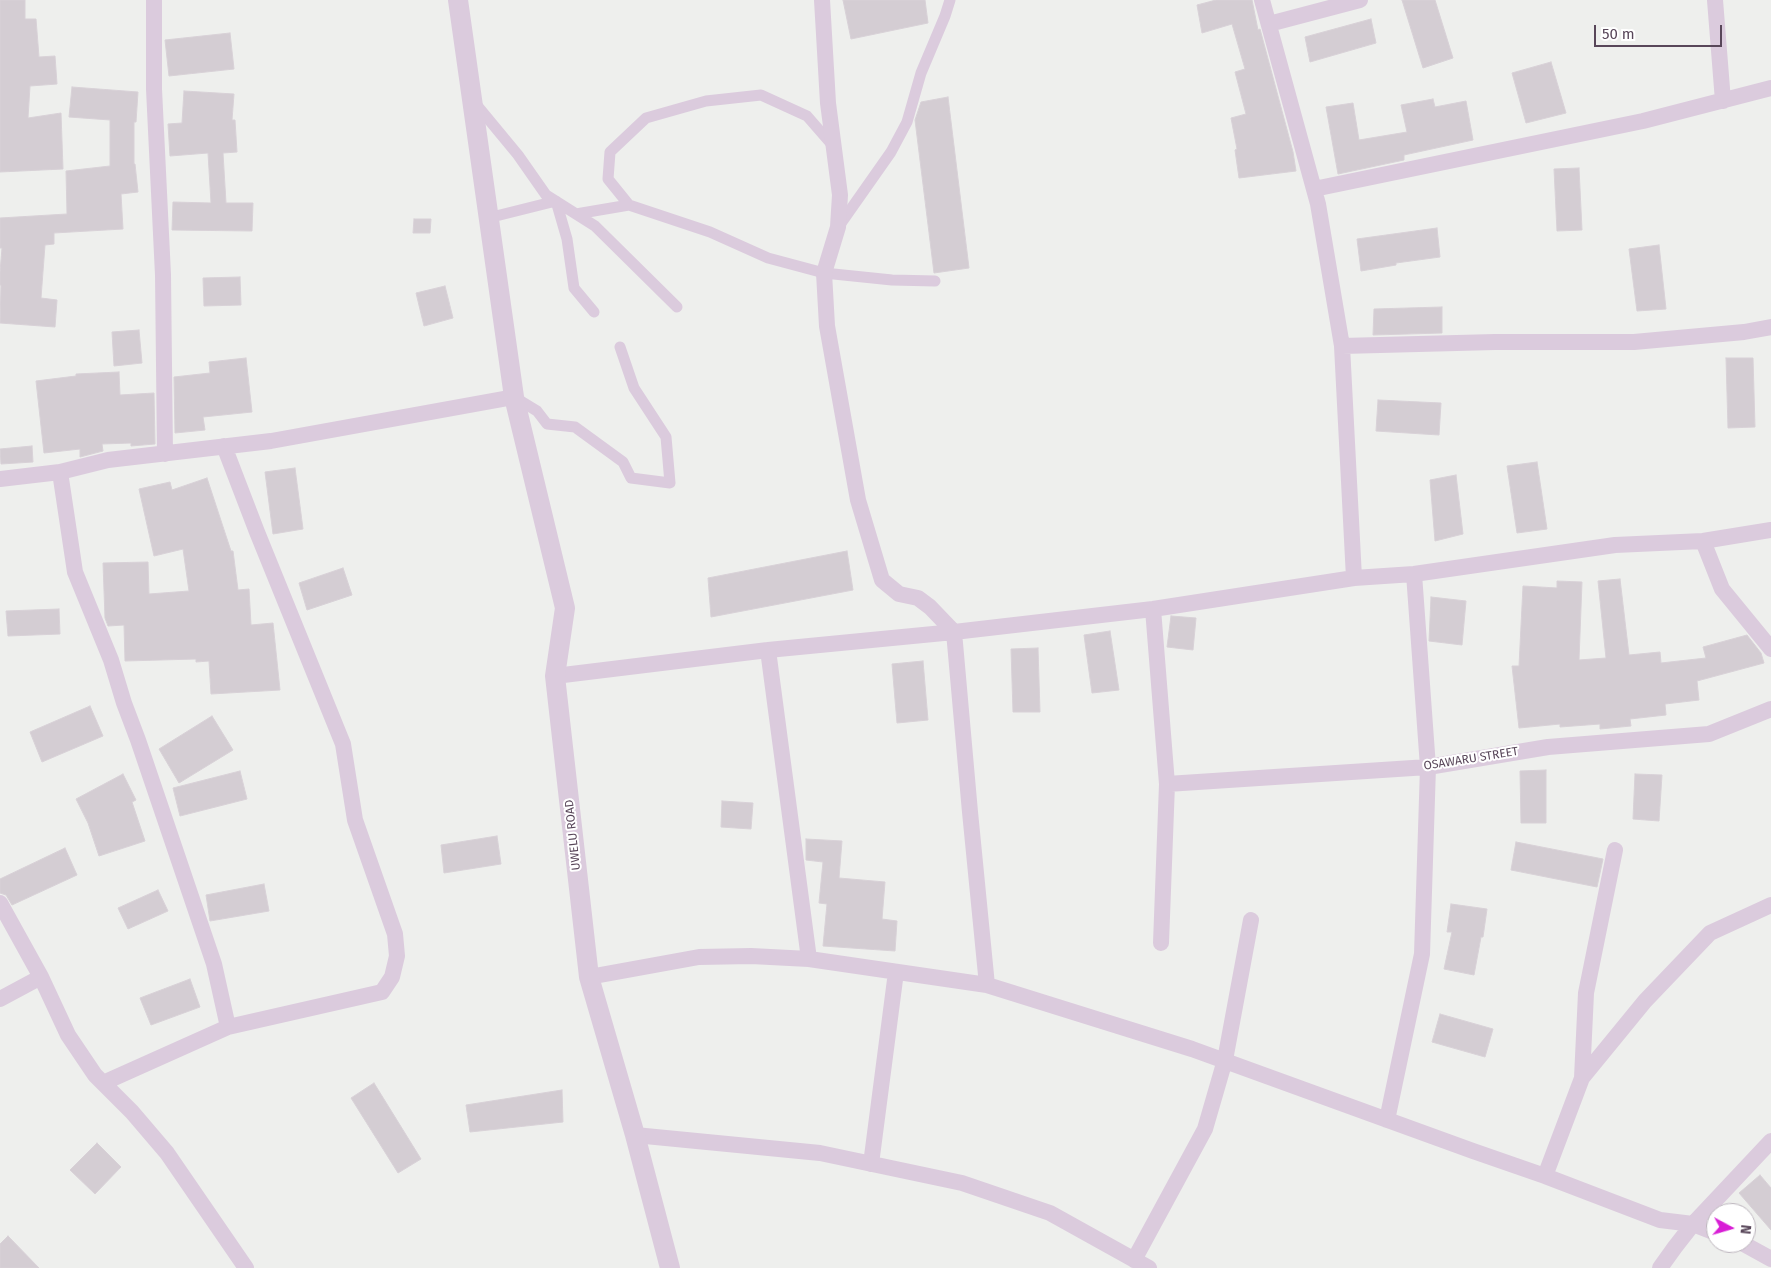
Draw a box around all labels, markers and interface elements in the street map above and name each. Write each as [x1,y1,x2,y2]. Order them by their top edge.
scale bar [1596,15,1724,47]
text: 50 m [1602,25,1635,43]
street label: OSAWARU STREET [1423,744,1519,774]
street label: UWELU ROAD [562,799,584,871]
north arrow [1706,1203,1756,1253]
text: N [1736,1224,1754,1235]

